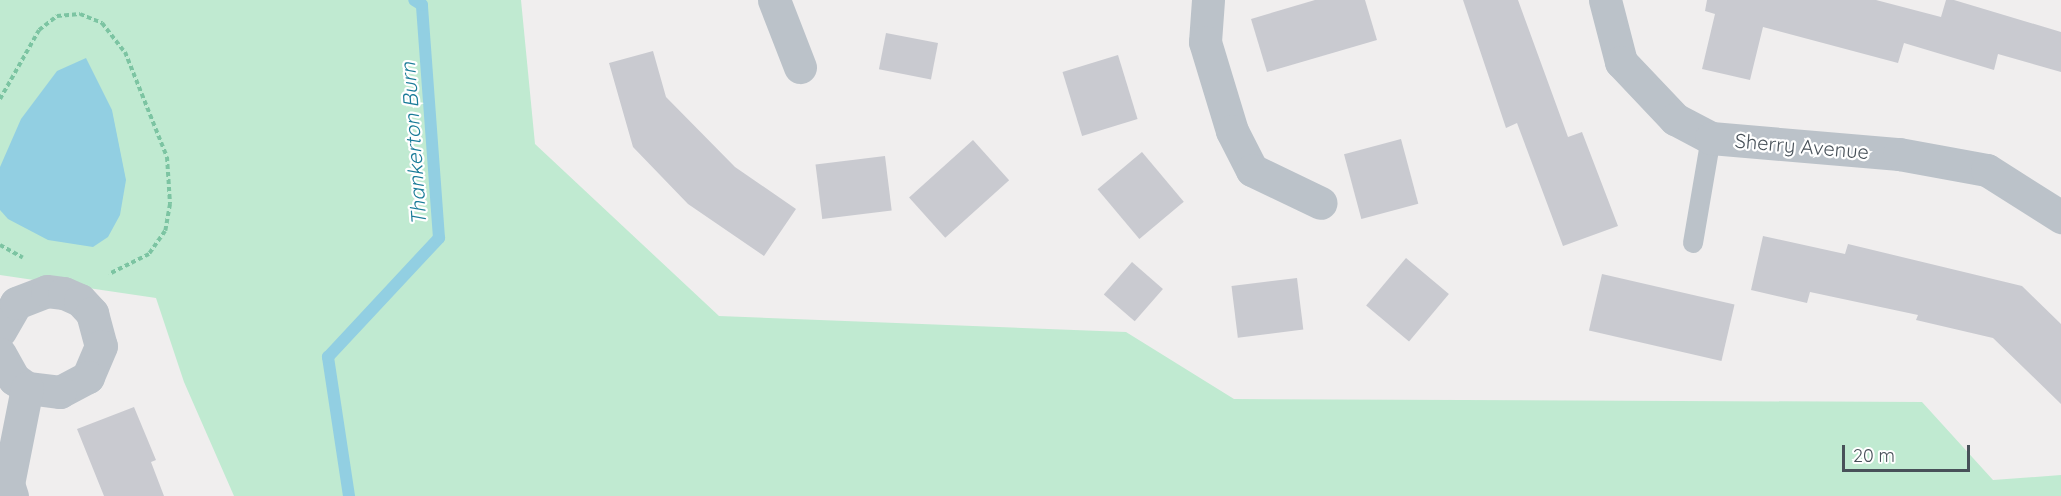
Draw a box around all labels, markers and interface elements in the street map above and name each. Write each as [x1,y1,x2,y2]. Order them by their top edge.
water label: Thankerton Burn [395,62,431,226]
street label: Sherry Avenue [1734,128,1870,164]
scale bar [1845,433,1972,471]
text: 20 m [1853,444,1895,467]

